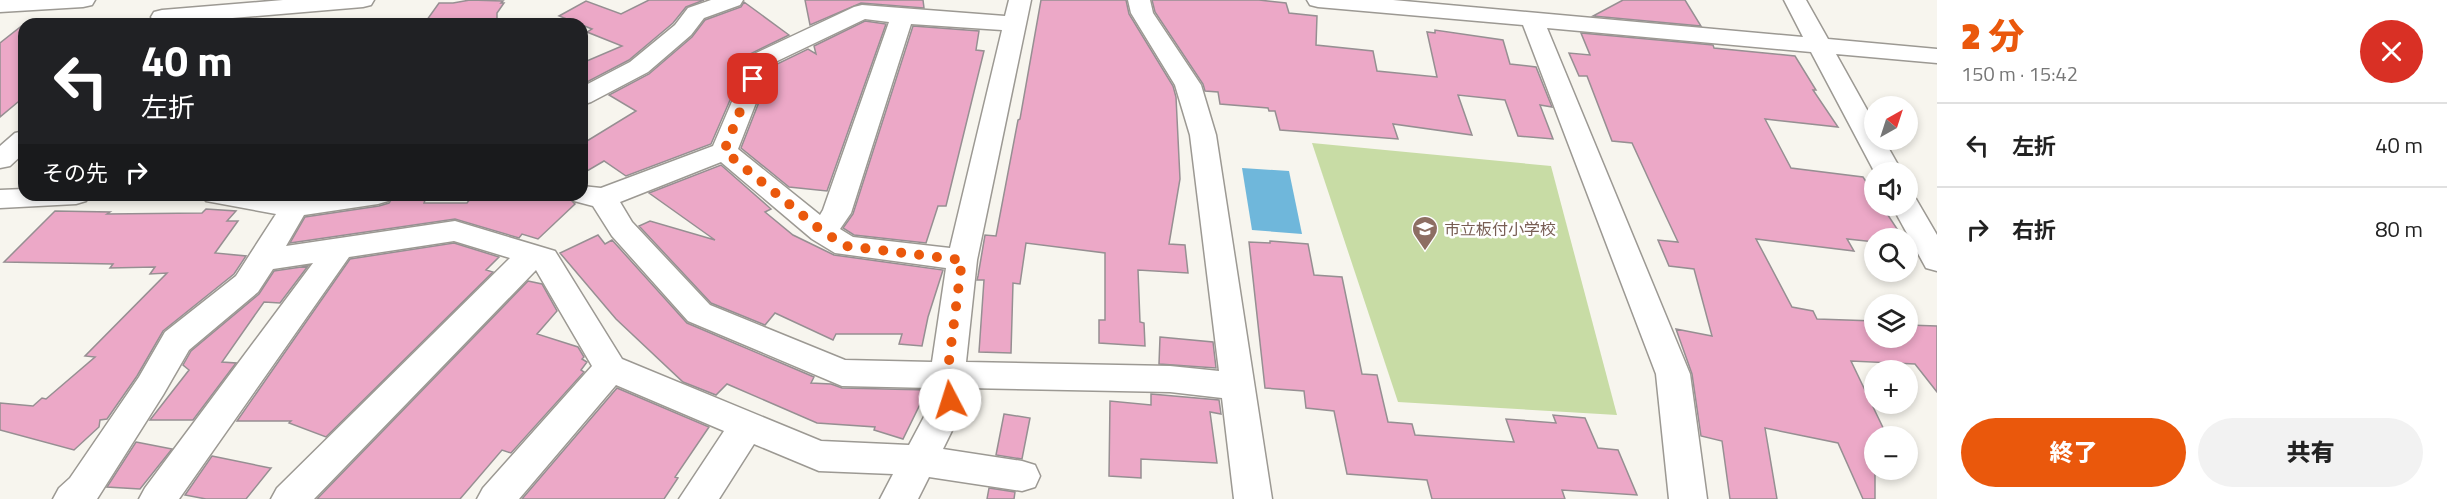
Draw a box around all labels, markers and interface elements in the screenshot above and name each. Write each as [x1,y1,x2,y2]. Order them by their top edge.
text: 2 分 [1961,8,2025,63]
button: close [2360,20,2423,83]
text: 40 m [141,28,233,92]
icon: left [42,42,120,120]
pin [727,53,778,104]
text: 150 m · 15:42 [1961,58,2078,89]
icon: arrive [736,62,769,95]
text: 左折 [141,86,195,127]
north arrow [1864,96,1918,150]
map controls [1864,96,1918,480]
text: 40 m [2375,128,2423,162]
icon: left [1961,129,1994,162]
text: 左折 [2012,129,2056,163]
text: その先 [42,156,108,190]
icon: right [120,156,153,189]
button: sound [1864,162,1918,216]
text: 80 m [2375,212,2423,246]
icon: right [1961,213,1994,246]
text: 右折 [2012,213,2056,247]
school or university icon: 市立板付小学校 [1410,214,1440,252]
place label: 市立板付小学校 [1444,217,1556,241]
button: search [1864,228,1918,282]
button: layers [1864,294,1918,348]
button: + [1864,360,1918,414]
position arrow [918,368,982,432]
button: 終了 [1961,418,2186,487]
button: 共有 [2198,418,2423,487]
button: − [1864,426,1918,480]

